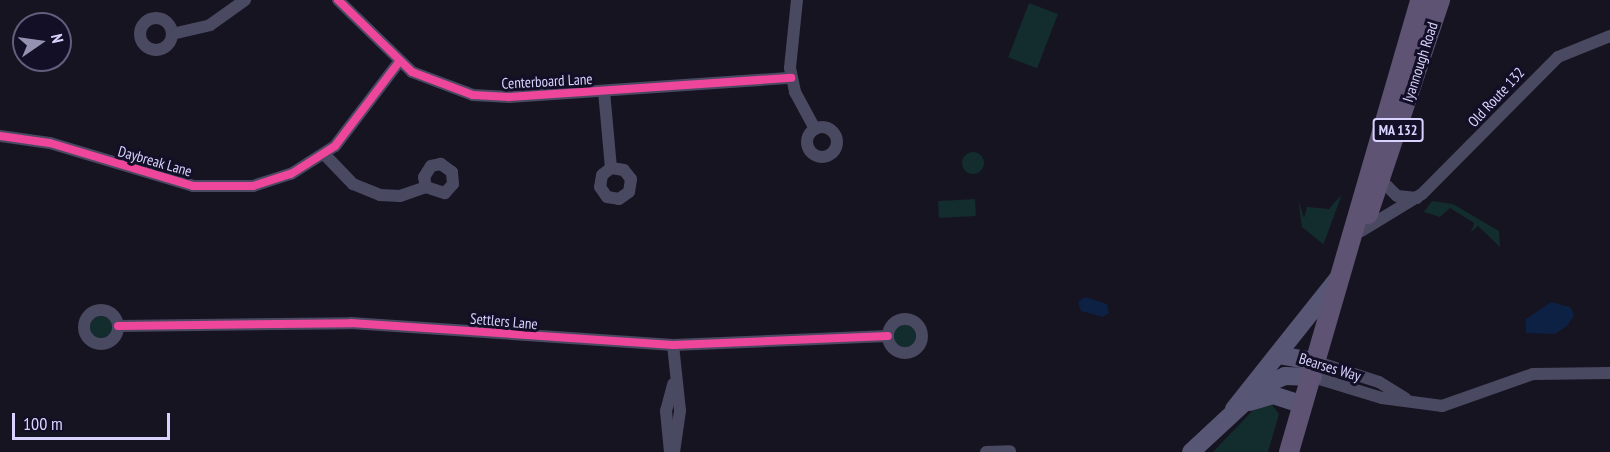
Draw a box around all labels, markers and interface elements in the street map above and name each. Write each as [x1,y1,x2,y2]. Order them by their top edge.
north arrow [12,12,72,72]
street label: Iyannough Road [1399,20,1441,104]
text: N [47,32,68,45]
street label: Old Route 132 [1464,64,1528,130]
street label: Centerboard Lane [501,70,593,92]
road number: MA 132 [1371,119,1425,141]
street label: Daybreak Lane [116,142,194,180]
street label: Settlers Lane [469,309,539,333]
street label: Bearses Way [1297,349,1363,385]
scale bar [15,401,172,439]
text: 100 m [23,412,63,435]

